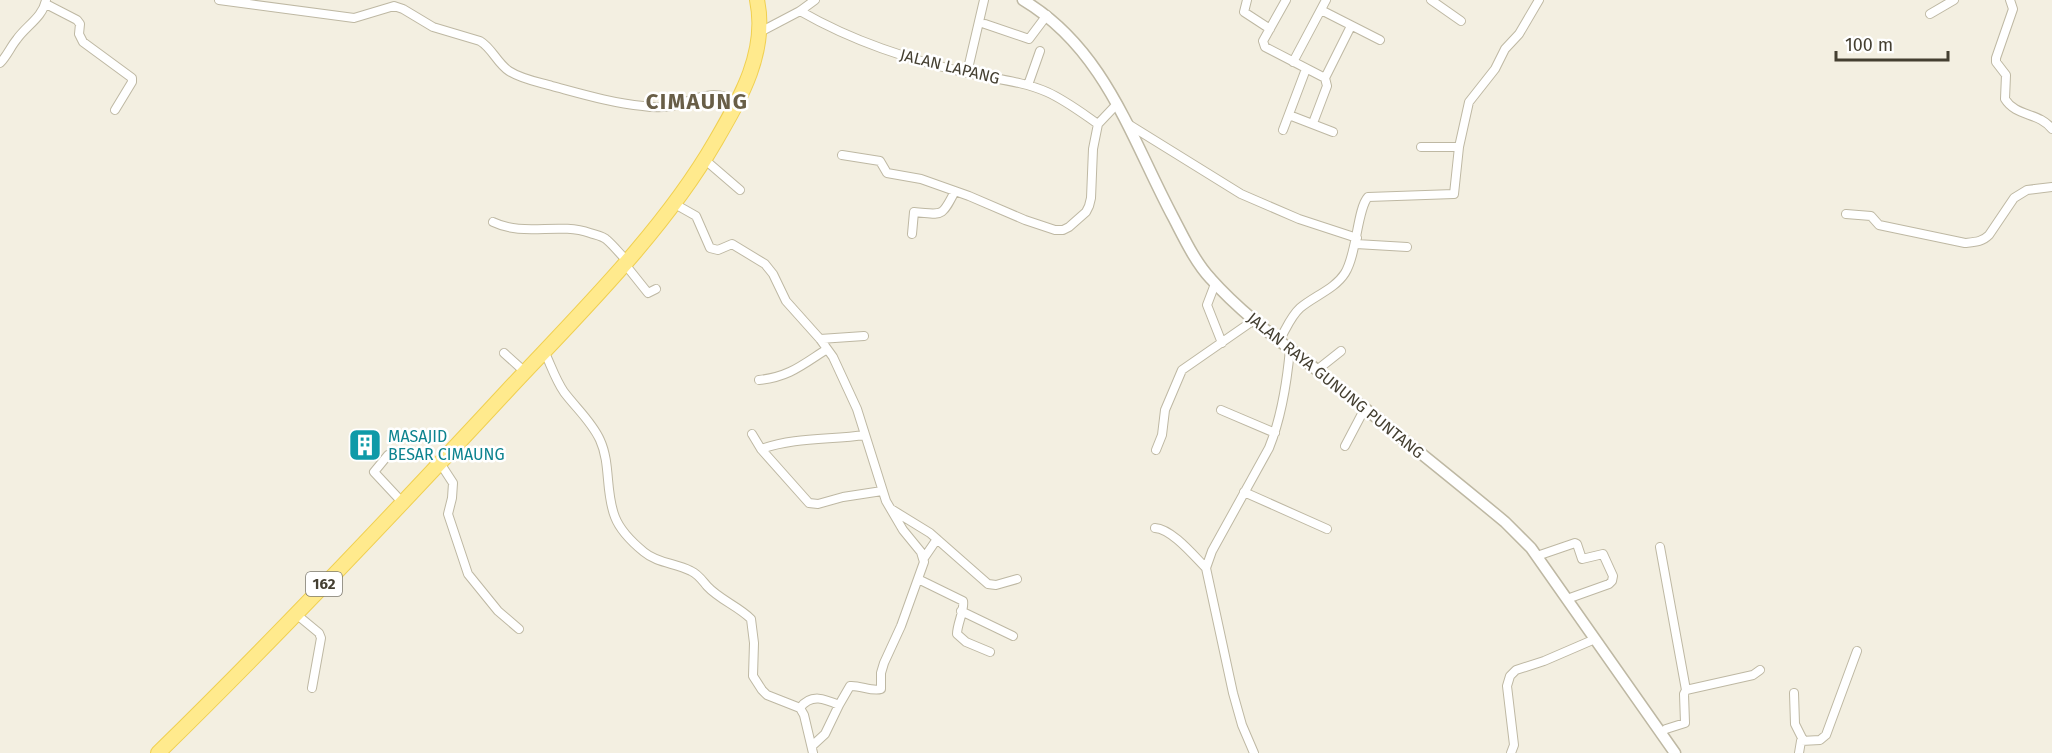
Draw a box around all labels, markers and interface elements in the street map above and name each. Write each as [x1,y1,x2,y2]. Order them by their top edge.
scale bar [1836,24,1948,62]
text: 100 m [1845,34,1893,56]
street label: JALAN LAPANG [898,45,1002,88]
district label: CIMAUNG [646,88,748,115]
street label: JALAN RAYA GUNUNG PUNTANG [1244,308,1428,463]
building icon: MASAJID BESAR CIMAUNG [347,427,383,463]
place label: MASAJID BESAR CIMAUNG [388,427,505,464]
road number: 162 [306,572,342,596]

